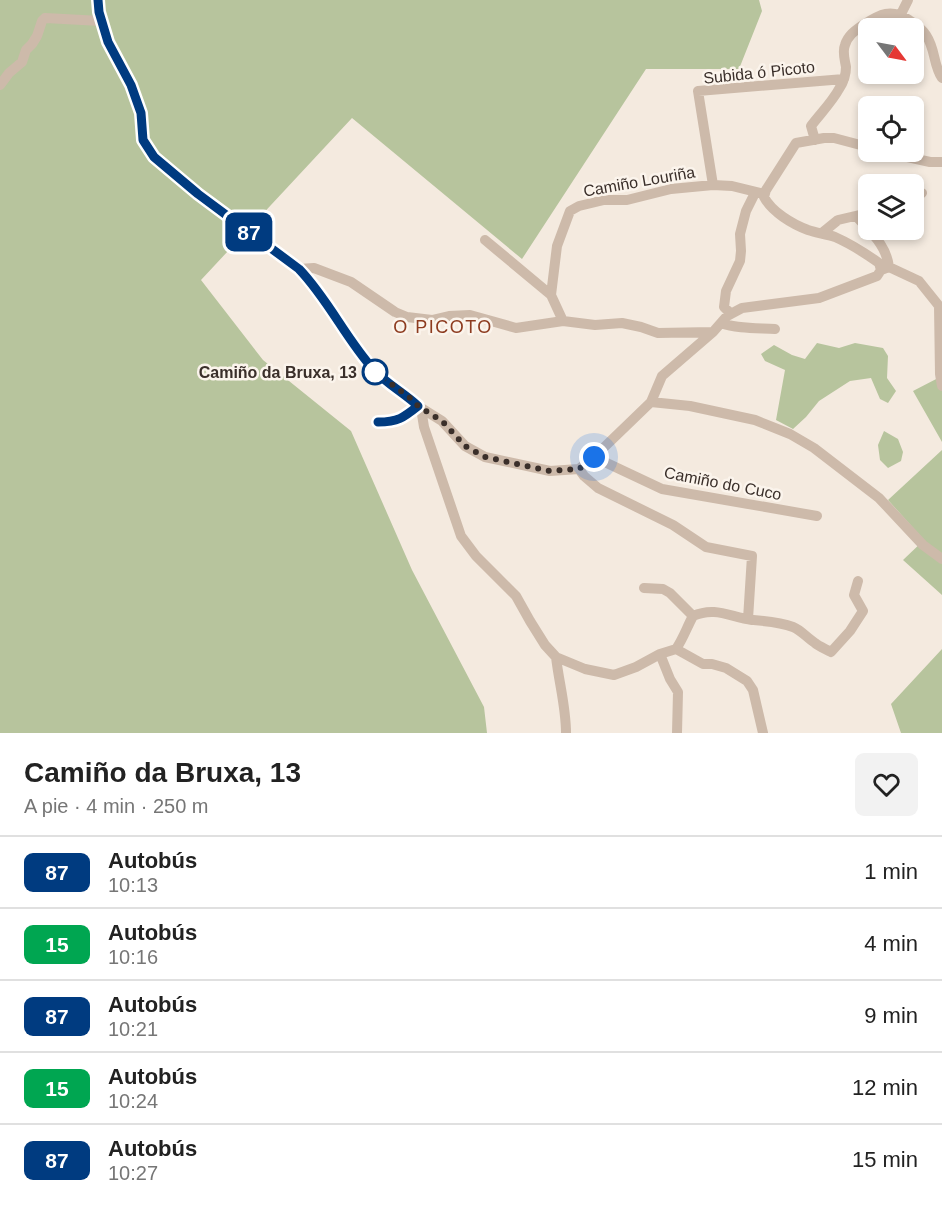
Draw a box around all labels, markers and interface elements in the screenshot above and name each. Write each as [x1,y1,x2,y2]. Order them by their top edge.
north arrow [858,18,924,84]
map controls [858,18,924,240]
street label: Subida ó Picoto [702,58,816,87]
button: locate [858,96,924,162]
street label: Camiño Louriña [582,163,696,200]
button: layers [858,174,924,240]
line badge: 87 [222,212,276,252]
text: 87 [237,221,261,244]
district label: O PICOTO [393,317,493,337]
marker: Camiño da Bruxa, 13 [362,359,388,385]
place label: Camiño da Bruxa, 13 [199,364,357,381]
your location [579,442,609,472]
street label: Camiño do Cuco [663,464,783,503]
button: heart [855,753,918,816]
text: Camiño da Bruxa, 13 [24,757,301,788]
text: A pie · 4 min · 250 m [24,795,209,817]
text: Autobús [108,848,197,873]
text: 1 min [864,859,918,884]
text: 87 [45,861,69,884]
text: 10:13 [108,874,158,896]
text: Autobús [108,920,197,945]
text: 4 min [864,931,918,956]
text: 15 [45,933,69,956]
text: 10:16 [108,946,158,968]
text: Autobús [108,992,197,1017]
text: 9 min [864,1003,918,1028]
text: 87 [45,1005,69,1028]
text: 10:21 [108,1018,158,1040]
text: Autobús [108,1064,197,1089]
text: 12 min [852,1075,918,1100]
text: 15 [45,1077,69,1100]
text: 10:24 [108,1090,158,1112]
text: Autobús [108,1136,197,1161]
text: 15 min [852,1147,918,1172]
text: 87 [45,1149,69,1172]
text: 10:27 [108,1162,158,1184]

